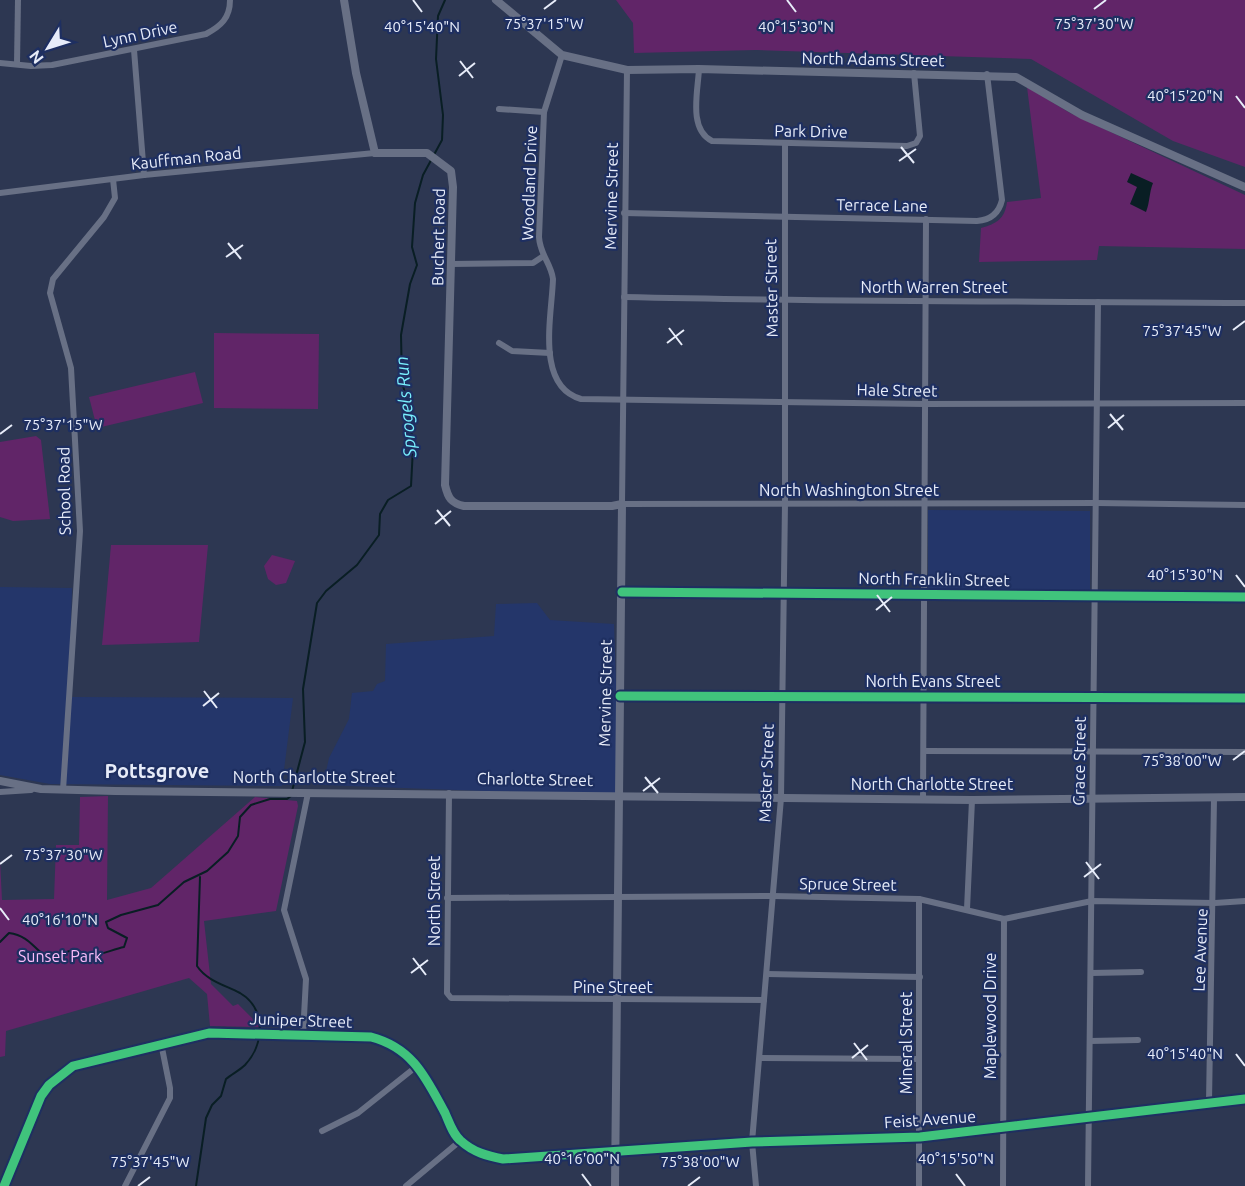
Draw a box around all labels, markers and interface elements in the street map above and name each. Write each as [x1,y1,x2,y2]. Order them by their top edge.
text: 75°37'15"W [504,15,584,32]
text: 75°37'30"W [1054,15,1134,32]
street label: Lynn Drive [101,17,179,51]
north arrow [18,18,78,78]
text: 40°15'40"N [384,18,460,35]
text: 40°15'30"N [758,18,834,35]
text: N [25,47,47,67]
street label: North Adams Street [801,49,945,69]
text: 40°15'20"N [1147,87,1223,104]
street label: Park Drive [774,121,848,141]
street label: Woodland Drive [518,125,540,241]
street label: Mervine Street [601,142,621,250]
street label: Kauffman Road [130,143,242,173]
street label: Buchert Road [428,188,448,286]
street label: Terrace Lane [836,195,928,215]
street label: Master Street [761,238,781,337]
street label: North Warren Street [860,278,1008,296]
text: 75°37'45"W [1142,322,1222,339]
water label: Sprogels Run [391,356,419,460]
street label: Hale Street [856,380,938,400]
text: 75°37'15"W [23,416,103,433]
street label: School Road [54,447,74,535]
street label: North Washington Street [759,481,940,499]
text: 40°15'30"N [1147,566,1223,583]
street label: North Franklin Street [858,569,1010,589]
street label: Mervine Street [595,639,615,747]
street label: North Evans Street [865,672,1001,690]
street label: Grace Street [1069,715,1089,806]
street label: Master Street [755,723,777,823]
text: 75°38'00"W [1142,752,1222,769]
district label: Pottsgrove [105,759,209,782]
street label: North Charlotte Street [233,768,396,786]
street label: Charlotte Street [477,769,594,789]
street label: North Charlotte Street [851,775,1014,793]
text: 75°37'30"W [23,846,103,863]
street label: North Street [425,855,443,946]
street label: Spruce Street [799,874,898,894]
street label: Lee Avenue [1190,908,1210,992]
text: 40°16'10"N [22,911,98,928]
park label: Sunset Park [18,947,102,965]
street label: Maplewood Drive [981,953,999,1079]
street label: Pine Street [573,978,654,996]
street label: Mineral Street [897,991,915,1094]
street label: Juniper Street [249,1009,353,1031]
text: 40°15'40"N [1147,1045,1223,1062]
street label: Feist Avenue [884,1107,976,1131]
text: 40°16'00"N [544,1150,620,1167]
text: 40°15'50"N [918,1150,994,1167]
text: 75°37'45"W [110,1153,190,1170]
text: 75°38'00"W [660,1153,740,1170]

